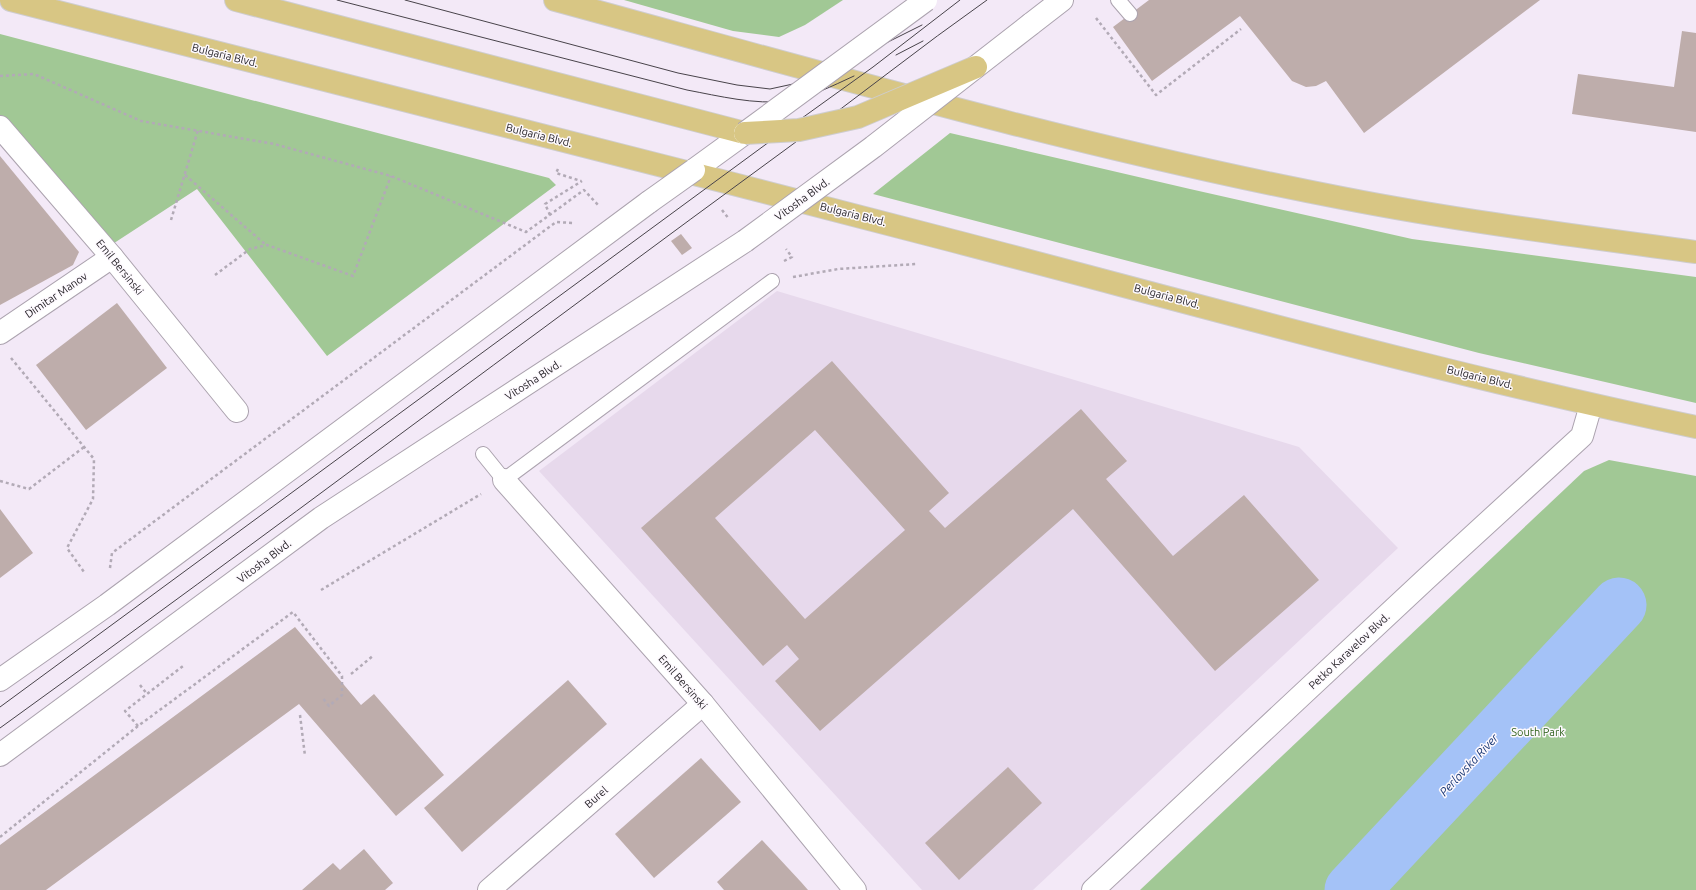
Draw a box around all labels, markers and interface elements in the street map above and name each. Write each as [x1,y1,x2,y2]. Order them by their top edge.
street label: Bulgaria Blvd. [191,41,259,69]
street label: Bulgaria Blvd. [505,121,573,149]
street label: Vitosha Blvd. [772,175,832,223]
street label: Bulgaria Blvd. [819,200,887,228]
street label: Emil Bersinski [94,237,146,297]
street label: Dimitar Manov [23,269,90,320]
street label: Bulgaria Blvd. [1133,281,1201,311]
street label: Vitosha Blvd. [503,357,563,403]
street label: Bulgaria Blvd. [1446,363,1514,391]
street label: Vitosha Blvd. [235,537,293,585]
street label: Petko Karavelov Blvd. [1306,610,1392,692]
street label: Emil Bersinski [656,653,710,711]
park label: South Park [1511,726,1565,738]
water label: Perlovska River [1437,731,1501,798]
street label: Burel [582,784,610,810]

